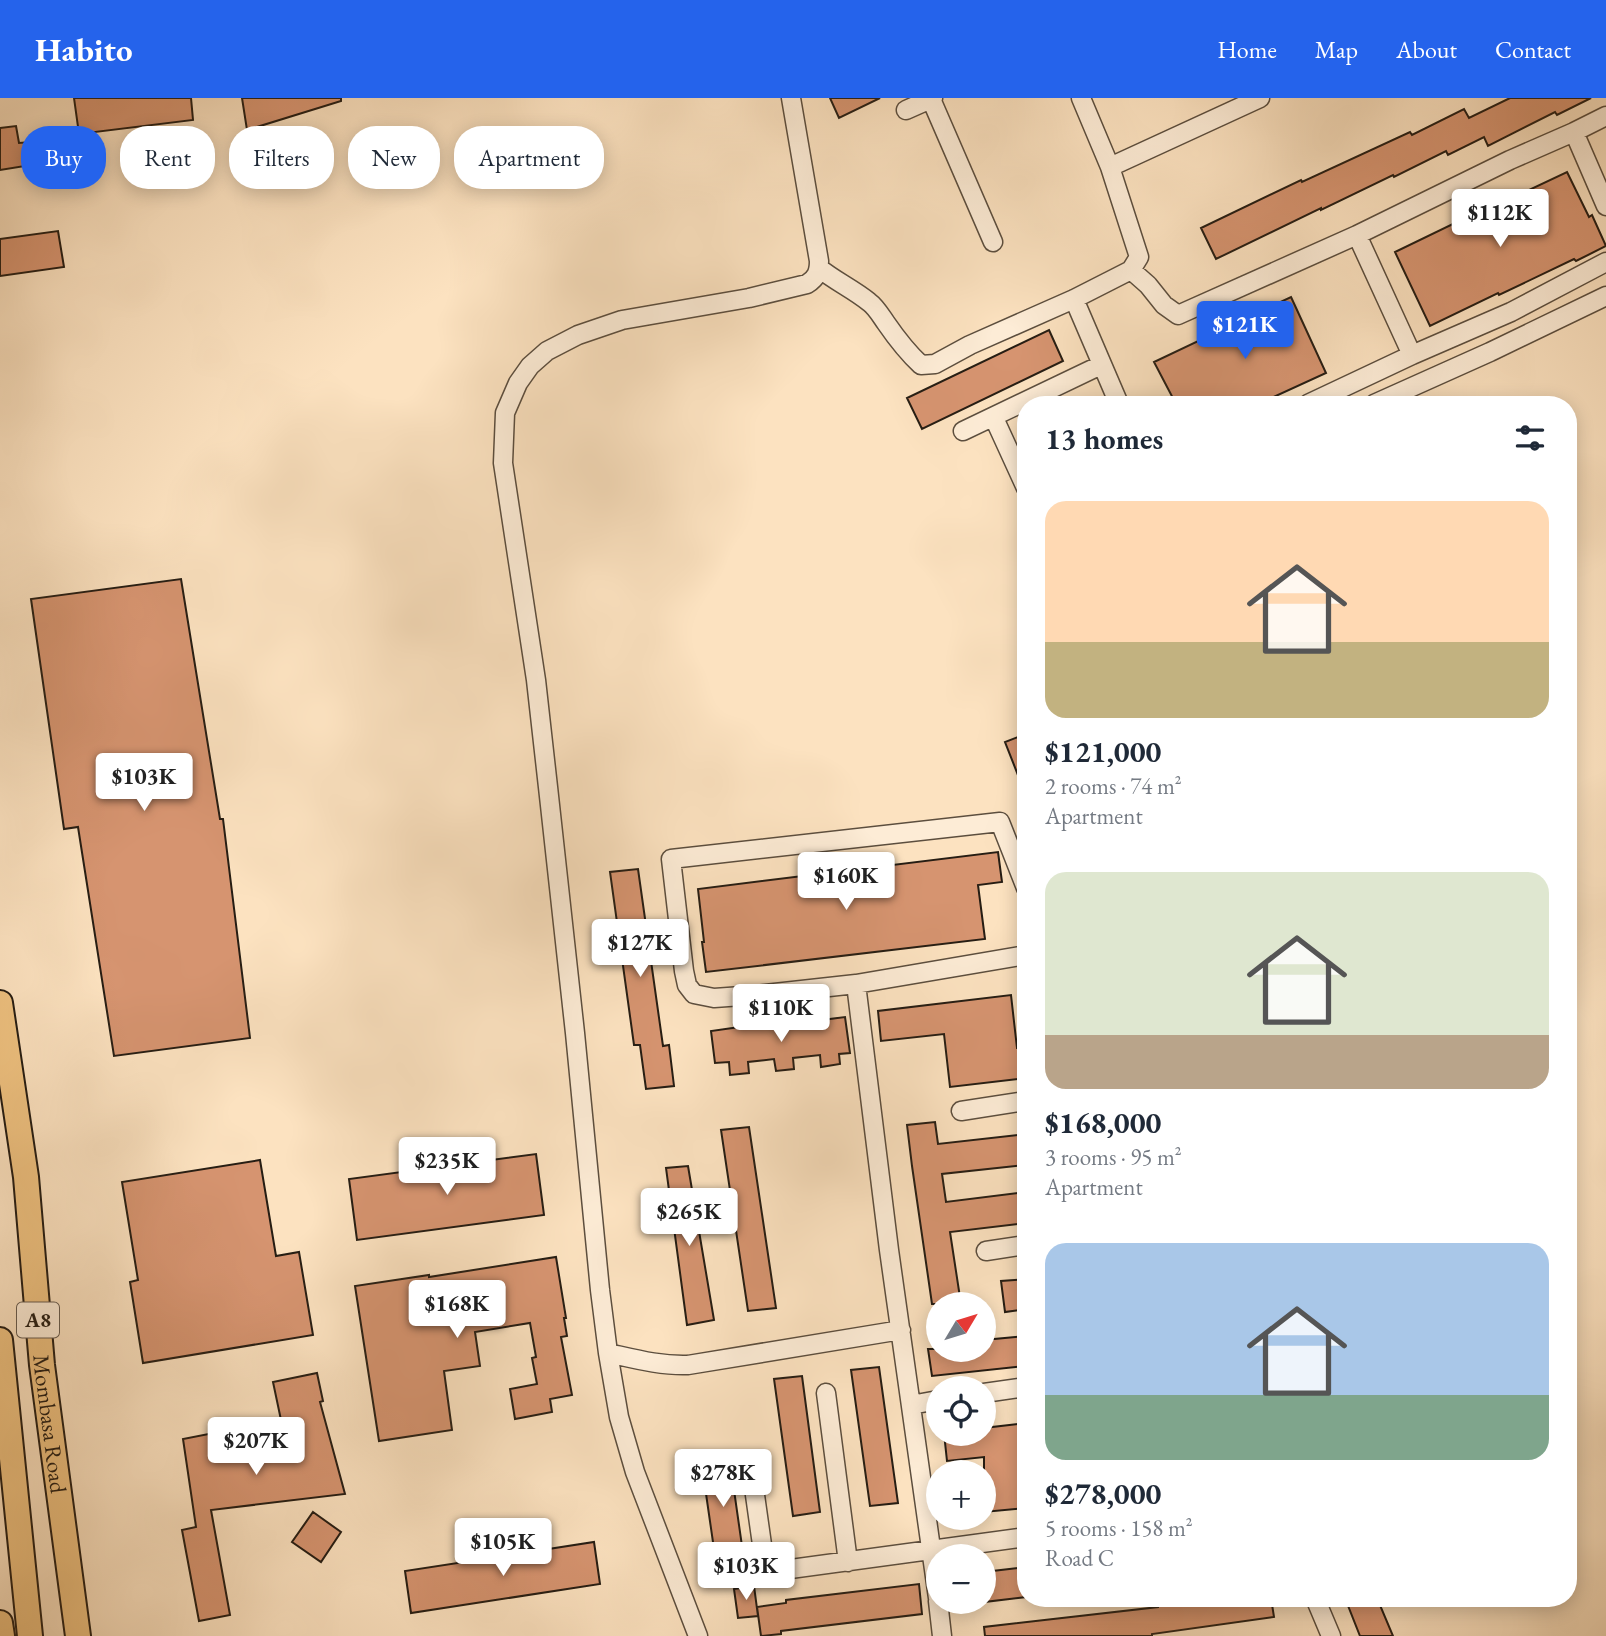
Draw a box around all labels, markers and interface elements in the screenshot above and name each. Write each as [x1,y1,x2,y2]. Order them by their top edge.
text: Habito [35,28,132,71]
text: Home [1217,34,1277,65]
text: Map [1315,34,1358,65]
text: About [1396,34,1457,65]
text: Contact [1495,34,1571,65]
chip: Buy [21,126,106,189]
chip: Rent [120,126,215,189]
chip: Filters [229,126,334,189]
chip: New [348,126,440,189]
chip: Apartment [454,126,604,189]
pin: $112K [1451,190,1549,249]
text: $112K [1468,197,1532,227]
pin: $121K [1196,302,1294,361]
text: $121K [1213,309,1277,339]
text: 13 homes [1045,419,1163,458]
icon: filters [1511,419,1549,457]
icon: home [1234,546,1360,672]
text: $121,000 [1045,732,1161,771]
pin: $103K [95,754,193,813]
text: $103K [112,761,176,791]
text: 2 rooms · 74 m² [1045,771,1182,801]
text: Apartment [1045,801,1143,831]
pin: $160K [797,852,895,912]
text: $160K [814,860,878,890]
icon: home [1234,917,1360,1043]
pin: $127K [591,920,689,979]
text: $127K [608,927,672,957]
pin: $110K [732,984,830,1044]
text: $110K [749,992,813,1022]
text: $168,000 [1045,1103,1161,1142]
pin: $235K [398,1138,496,1197]
text: 3 rooms · 95 m² [1045,1142,1182,1172]
text: $235K [415,1145,479,1175]
text: Apartment [1045,1172,1143,1202]
pin: $265K [640,1188,738,1248]
text: $265K [657,1196,721,1226]
pin: $168K [408,1280,506,1340]
text: $168K [425,1288,489,1318]
icon: home [1234,1288,1360,1414]
north arrow [926,1292,996,1362]
map controls [926,1292,996,1614]
road number: A8 [17,1302,59,1338]
street label: Mombasa Road [26,1353,74,1495]
button: locate [926,1376,996,1446]
pin: $207K [207,1418,305,1477]
text: $207K [224,1425,288,1455]
pin: $278K [674,1450,772,1509]
text: $278K [691,1457,755,1487]
button: + [926,1460,996,1530]
text: $278,000 [1045,1474,1161,1513]
text: 5 rooms · 158 m² [1045,1513,1193,1543]
pin: $105K [454,1518,552,1578]
text: $105K [471,1526,535,1556]
pin: $103K [697,1542,795,1602]
text: Road C [1045,1543,1114,1573]
button: − [926,1544,996,1614]
text: $103K [714,1550,778,1580]

